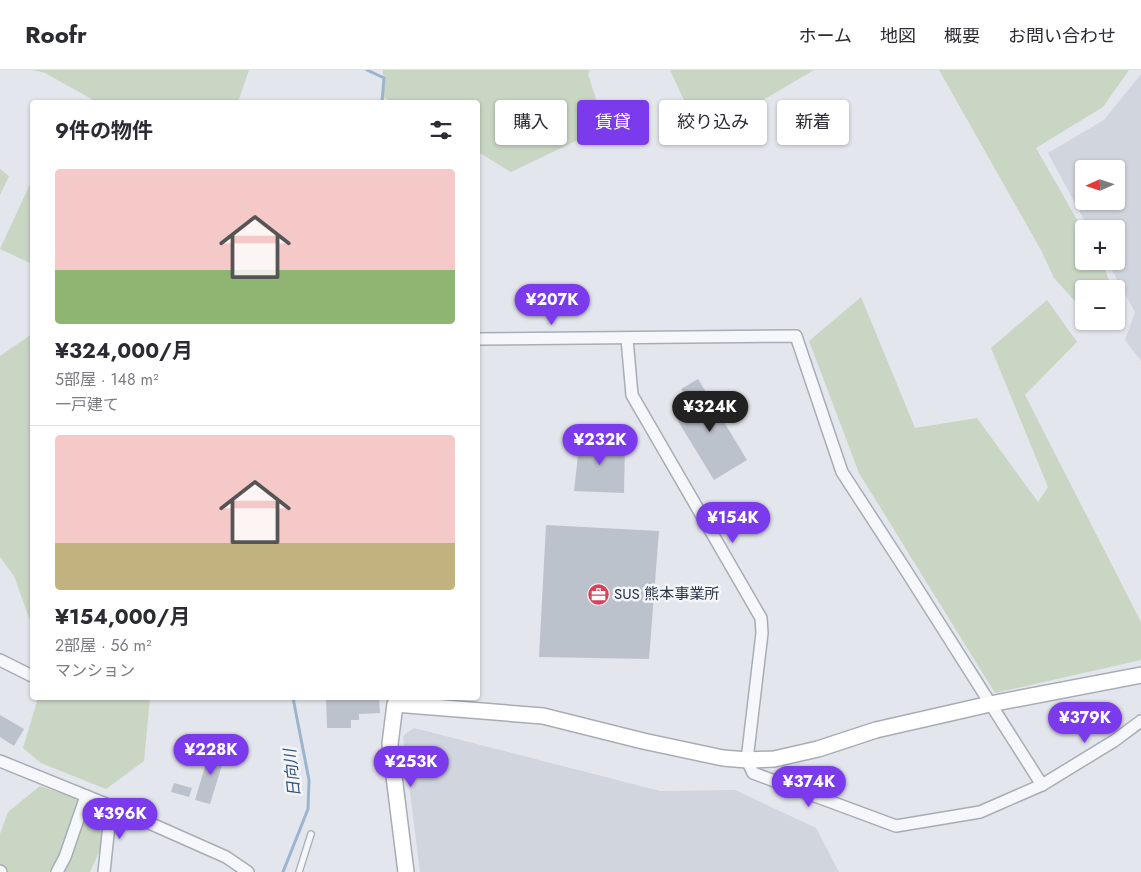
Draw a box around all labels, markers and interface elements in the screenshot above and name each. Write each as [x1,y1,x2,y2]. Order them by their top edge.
text: Roofr [25,17,87,52]
text: ホーム [799,23,852,49]
text: 地図 [880,23,916,49]
text: 概要 [944,23,980,49]
text: お問い合わせ [1008,23,1116,49]
chip: 購入 [495,100,567,145]
chip: 賃貸 [577,100,649,145]
chip: 絞り込み [659,100,767,145]
chip: 新着 [777,100,849,145]
text: 9件の物件 [55,116,153,146]
icon: filters [427,116,455,144]
north arrow [1075,160,1125,210]
map controls [1075,160,1125,330]
icon: home [210,202,300,292]
button: + [1075,220,1125,270]
button: − [1075,280,1125,330]
pin: ¥207K [517,284,587,326]
text: ¥207K [526,288,578,311]
text: ¥324,000/月 [55,336,193,366]
text: 5部屋 · 148 m² [55,368,159,391]
pin: ¥324K [675,390,745,433]
text: 一戸建て [55,393,119,416]
text: ¥324K [683,395,737,418]
pin: ¥232K [565,424,635,466]
text: ¥232K [574,428,626,451]
icon: home [210,467,300,557]
pin: ¥154K [698,502,768,544]
text: ¥154K [707,506,759,529]
office icon: SUS 熊本事業所 [586,582,610,606]
place label: SUS 熊本事業所 [614,583,719,605]
text: ¥154,000/月 [55,602,190,632]
text: 2部屋 · 56 m² [55,634,152,657]
text: マンション [55,659,135,682]
pin: ¥379K [1050,702,1120,744]
text: ¥379K [1059,706,1111,729]
pin: ¥228K [176,734,246,776]
text: ¥228K [185,738,237,761]
water label: 日向川 [278,746,306,798]
pin: ¥253K [376,746,446,788]
text: ¥253K [385,750,437,773]
pin: ¥374K [774,766,844,808]
text: ¥374K [783,770,835,793]
pin: ¥396K [85,798,155,840]
text: ¥396K [93,802,147,825]

